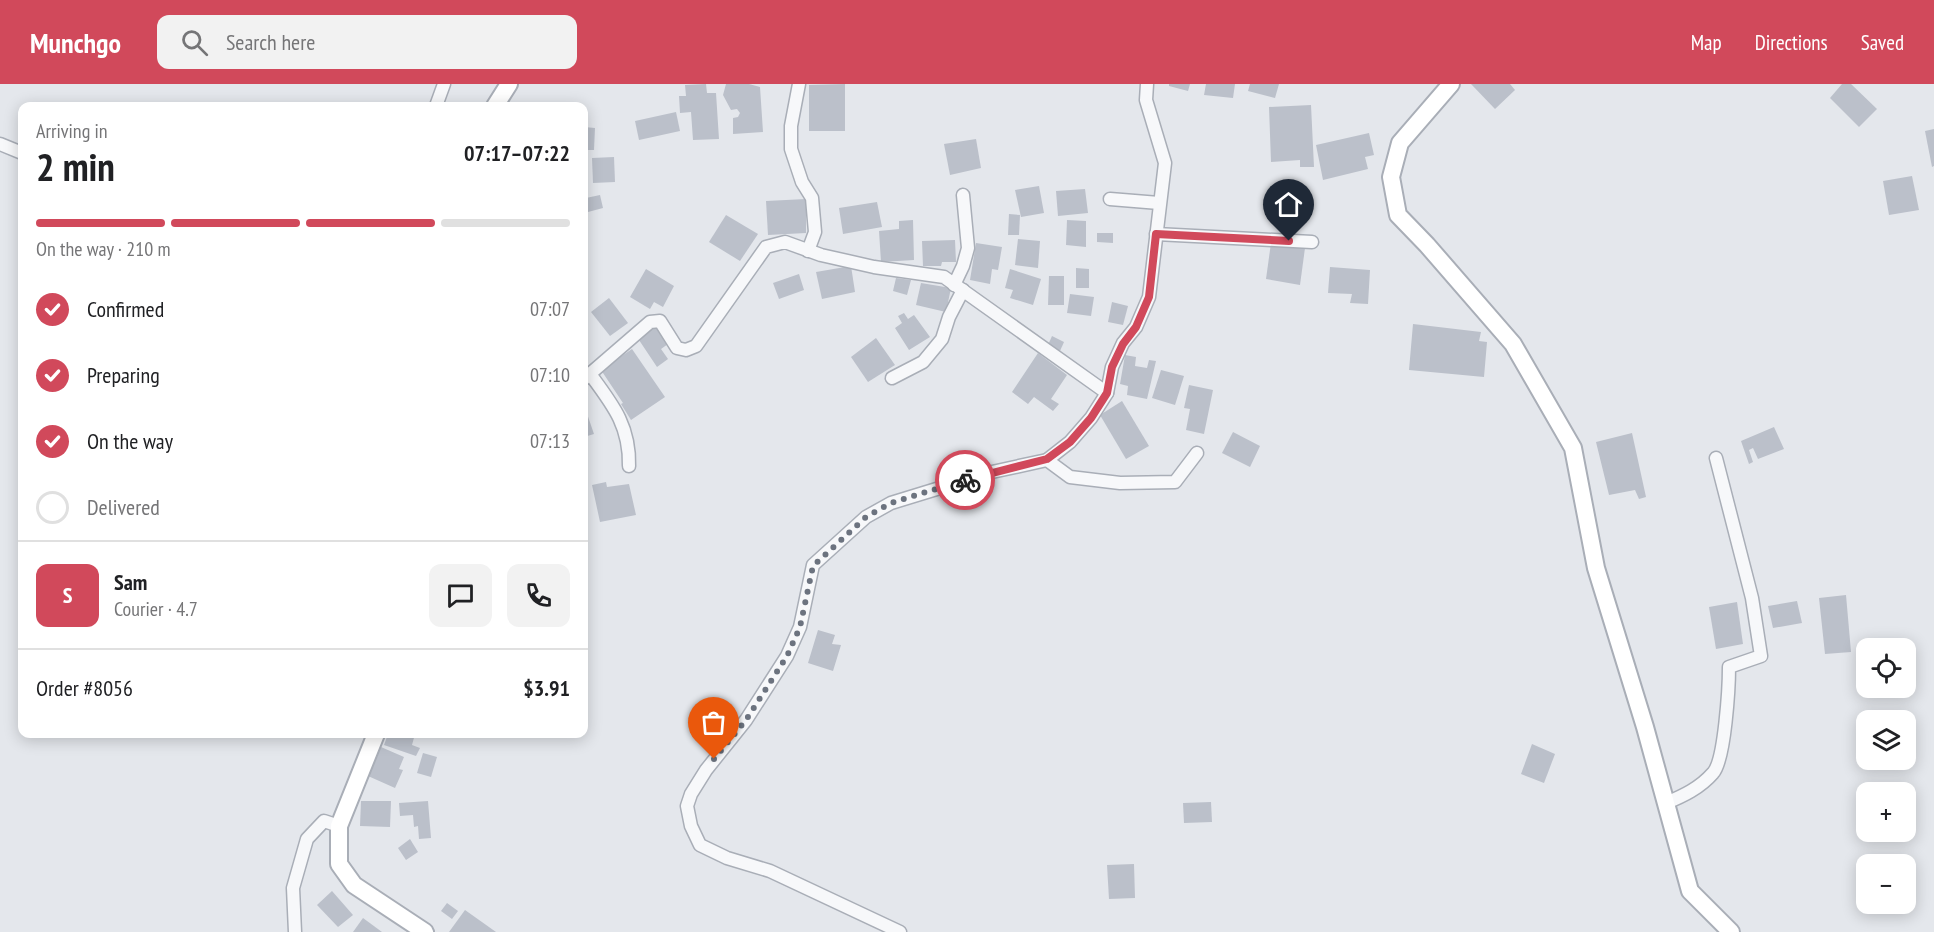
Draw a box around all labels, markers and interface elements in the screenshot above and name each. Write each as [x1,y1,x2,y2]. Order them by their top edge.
search box [157,15,577,69]
text: Munchgo [30,24,121,61]
icon: search [178,26,211,59]
text: Search here [226,28,315,56]
text: Map [1691,29,1722,56]
text: Directions [1755,29,1828,56]
text: Saved [1861,29,1904,56]
text: Arriving in [36,118,108,144]
text: 07:17–07:22 [464,139,570,167]
text: 2 min [36,141,115,192]
pin [1263,179,1314,241]
icon: home [1272,188,1305,221]
text: On the way · 210 m [36,236,171,262]
icon: check [36,293,69,326]
text: Confirmed [87,295,164,323]
text: 07:07 [530,296,570,322]
icon: check [36,359,69,392]
text: Preparing [87,361,160,389]
text: 07:10 [530,362,570,388]
icon: check [36,425,69,458]
text: On the way [87,427,173,455]
text: 07:13 [530,428,570,454]
courier [935,450,995,510]
icon: bike [949,464,982,497]
text: Delivered [87,493,160,521]
button: chat [429,564,492,627]
button: phone [507,564,570,627]
text: Sam [114,568,147,596]
text: S [63,581,72,609]
text: Courier · 4.7 [114,596,198,622]
map controls [1856,638,1916,914]
button: locate [1856,638,1916,698]
text: Order #8056 [36,674,133,702]
text: $3.91 [523,674,570,702]
pin [688,697,739,759]
icon: bag [697,706,730,739]
button: layers [1856,710,1916,770]
button: + [1856,782,1916,842]
button: − [1856,854,1916,914]

